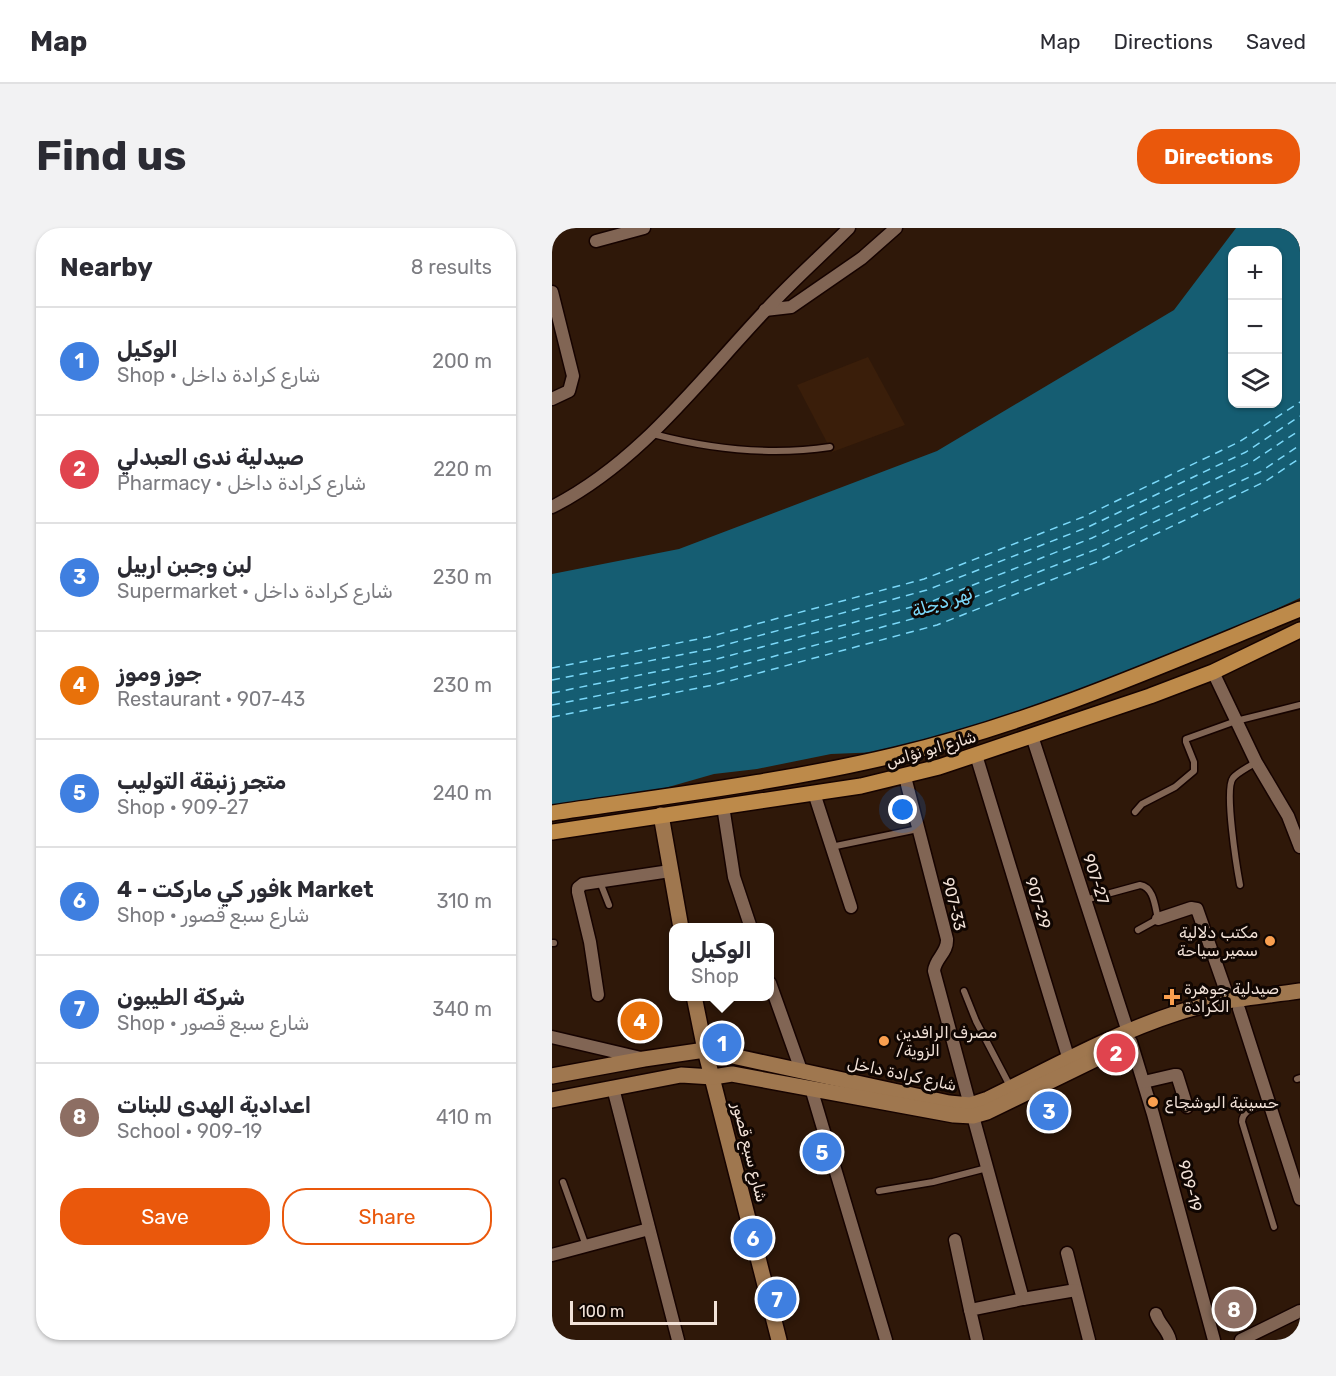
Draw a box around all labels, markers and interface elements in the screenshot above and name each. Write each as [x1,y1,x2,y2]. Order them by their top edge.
text: Map [30,25,87,58]
text: Map [1040,29,1081,54]
text: Directions [1114,29,1213,54]
text: Saved [1246,29,1306,54]
button: Directions [1137,129,1300,184]
text: Find us [36,131,187,181]
map controls [1228,246,1282,408]
button: + [1228,246,1282,300]
text: Nearby [60,252,153,283]
text: 8 results [411,255,492,279]
button: − [1228,300,1282,354]
text: الوكيل [117,336,178,363]
text: 1 [75,349,84,373]
text: 200 m [432,349,492,373]
button: layers [1228,354,1282,408]
text: Shop · شارع كرادة داخل [117,363,321,387]
text: صيدلية ندى العبدلي [117,444,304,471]
text: 2 [73,457,86,481]
text: 220 m [433,457,492,481]
text: Pharmacy · شارع كرادة داخل [117,471,366,495]
text: لبن وجبن اربيل [117,552,252,579]
text: 3 [73,565,86,589]
text: 230 m [433,565,492,589]
text: Supermarket · شارع كرادة داخل [117,579,393,603]
water label: نهر دجلة [909,582,975,622]
text: جوز وموز [117,660,202,687]
text: 4 [73,673,86,697]
text: 230 m [433,673,492,697]
text: Restaurant · 907-43 [117,687,305,711]
street label: شارع ابو نؤاس [884,727,979,773]
text: متجر زنبقة التوليب [117,768,286,795]
text: 5 [73,781,86,805]
text: 240 m [433,781,492,805]
text: Shop · 909-27 [117,795,248,819]
your location [888,795,917,824]
street label: 907-27 [1079,851,1113,907]
street label: 907-29 [1021,875,1055,931]
text: فور كي ماركت - 4k Market [117,876,373,903]
street label: 907-33 [938,876,970,932]
text: 6 [73,889,86,913]
text: 310 m [436,889,492,913]
text: Shop · شارع سبع قصور [117,903,309,927]
popup [669,923,774,1001]
place label: مكتب دلالية سمير سياحة [1177,923,1258,961]
marker: مكتب دلالية سمير سياحة [1263,934,1277,948]
text: الوكيل [691,937,752,964]
text: Shop [691,964,739,988]
place label: صيدلية جوهرة الكرادة [1184,979,1279,1017]
text: شركة الطيبون [117,984,245,1011]
marker: صيدلية جوهرة الكرادة [1165,990,1179,1004]
text: 7 [74,997,85,1021]
text: 340 m [432,997,492,1021]
pin: 4 [620,998,659,1044]
text: Shop · شارع سبع قصور [117,1011,309,1035]
pin: 1 [702,1020,742,1066]
place label: مصرف الرافدين /الزوية [896,1023,997,1061]
pin: 2 [1096,1030,1136,1076]
marker: مصرف الرافدين /الزوية [877,1034,891,1048]
street label: شارع كرادة داخل [845,1053,958,1097]
pin: 3 [1030,1088,1068,1134]
text: اعدادية الهدى للبنات [117,1092,311,1119]
place label: حسينية البوشجاع [1165,1093,1279,1114]
marker: حسينية البوشجاع [1146,1095,1160,1109]
street label: شارع سبع قصور [726,1099,772,1204]
text: 8 [73,1105,86,1129]
text: 410 m [436,1105,492,1129]
text: School · 909-19 [117,1119,262,1143]
pin: 5 [802,1130,842,1174]
street label: 909-19 [1174,1158,1206,1214]
button: Save [60,1188,270,1245]
button: Share [282,1188,492,1245]
pin: 6 [734,1216,772,1260]
pin: 7 [758,1276,796,1322]
pin: 8 [1214,1286,1254,1332]
scale bar [570,1298,717,1326]
text: 100 m [579,1302,624,1321]

